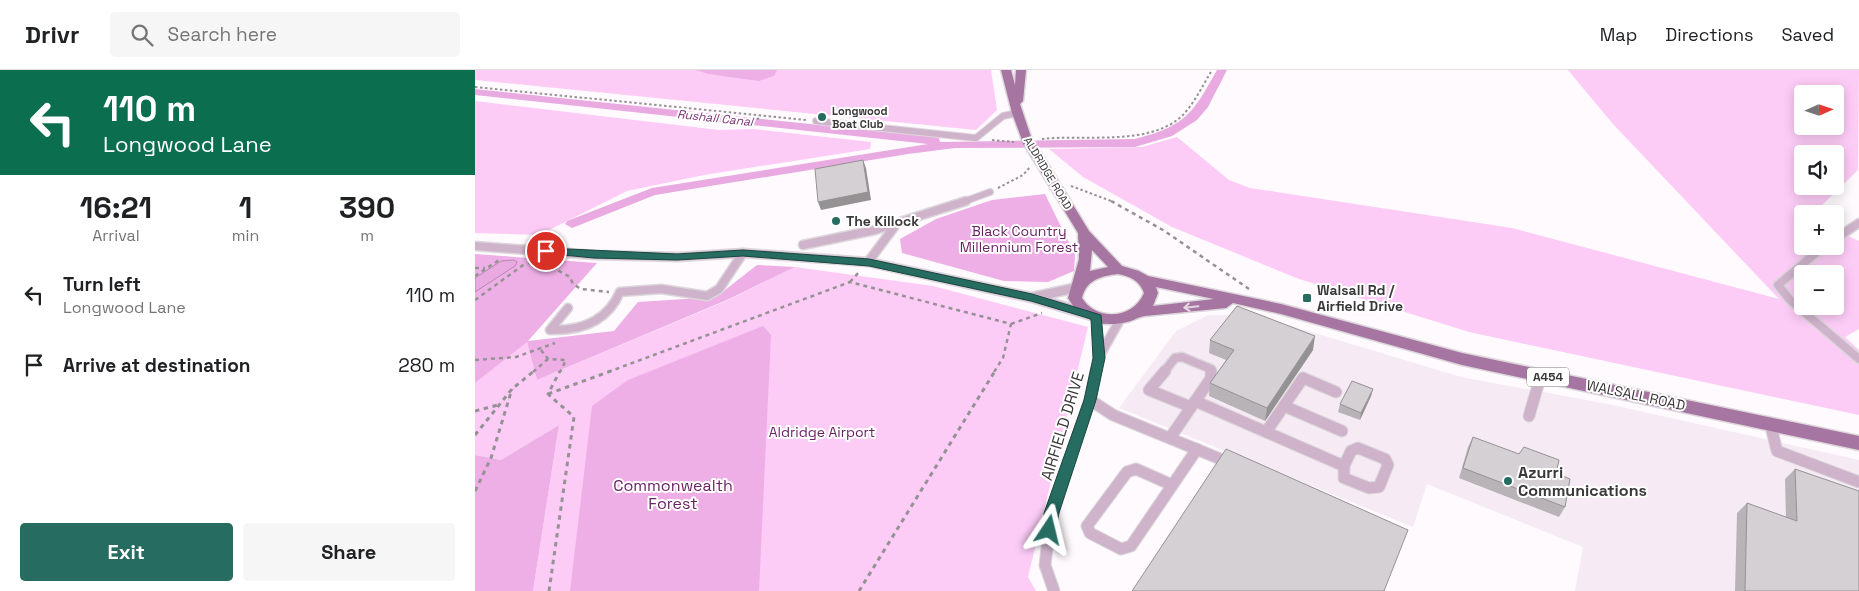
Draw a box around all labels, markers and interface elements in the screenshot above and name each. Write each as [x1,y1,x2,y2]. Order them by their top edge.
search box [110,12,460,57]
text: Drivr [25,19,80,50]
icon: search [128,21,156,49]
text: Search here [168,22,277,47]
text: Map [1600,23,1637,46]
text: Directions [1665,23,1754,46]
text: Saved [1782,23,1834,46]
north arrow [1794,85,1844,135]
map controls [1794,85,1844,315]
text: 110 m [103,87,196,131]
icon: left [20,90,85,155]
place label: Longwood Boat Club [832,104,888,131]
water label: Rushall Canal [676,106,756,130]
marker: Longwood Boat Club [816,111,828,123]
text: Longwood Lane [103,130,272,158]
street label: ALDRIDGE ROAD [1021,134,1075,212]
button: sound [1794,145,1844,195]
text: 16:21 [80,188,152,227]
text: 1 [239,188,252,227]
text: 390 [339,188,395,227]
button: + [1794,205,1844,255]
place label: The Killock [846,212,919,230]
marker: The Killock [830,215,842,227]
park label: Black Country Millennium Forest [960,222,1078,256]
text: Arrival [92,225,140,246]
text: min [232,225,259,246]
text: m [360,225,374,246]
pin [525,230,567,272]
icon: arrive [532,237,560,265]
button: − [1794,265,1844,315]
text: Turn left [63,272,141,297]
icon: left [20,281,48,309]
place label: Walsall Rd / Airfield Drive [1317,281,1403,315]
text: 110 m [406,283,455,308]
marker: Walsall Rd / Airfield Drive [1301,292,1313,304]
text: Longwood Lane [63,297,186,318]
one-way arrow [1183,302,1199,312]
icon: arrive [20,351,48,379]
text: Arrive at destination [63,353,251,378]
text: 280 m [398,353,455,378]
road number: A454 [1527,368,1569,386]
street label: AIRFIELD DRIVE [1036,369,1089,483]
street label: WALSALL ROAD [1585,376,1687,414]
park label: Aldridge Airport [769,423,875,441]
place label: Azurri Communications [1518,462,1647,501]
park label: Commonwealth Forest [613,475,733,514]
marker: Azurri Communications [1502,475,1514,487]
position arrow [1022,503,1074,555]
button: Exit [20,523,233,581]
button: Share [243,523,455,581]

